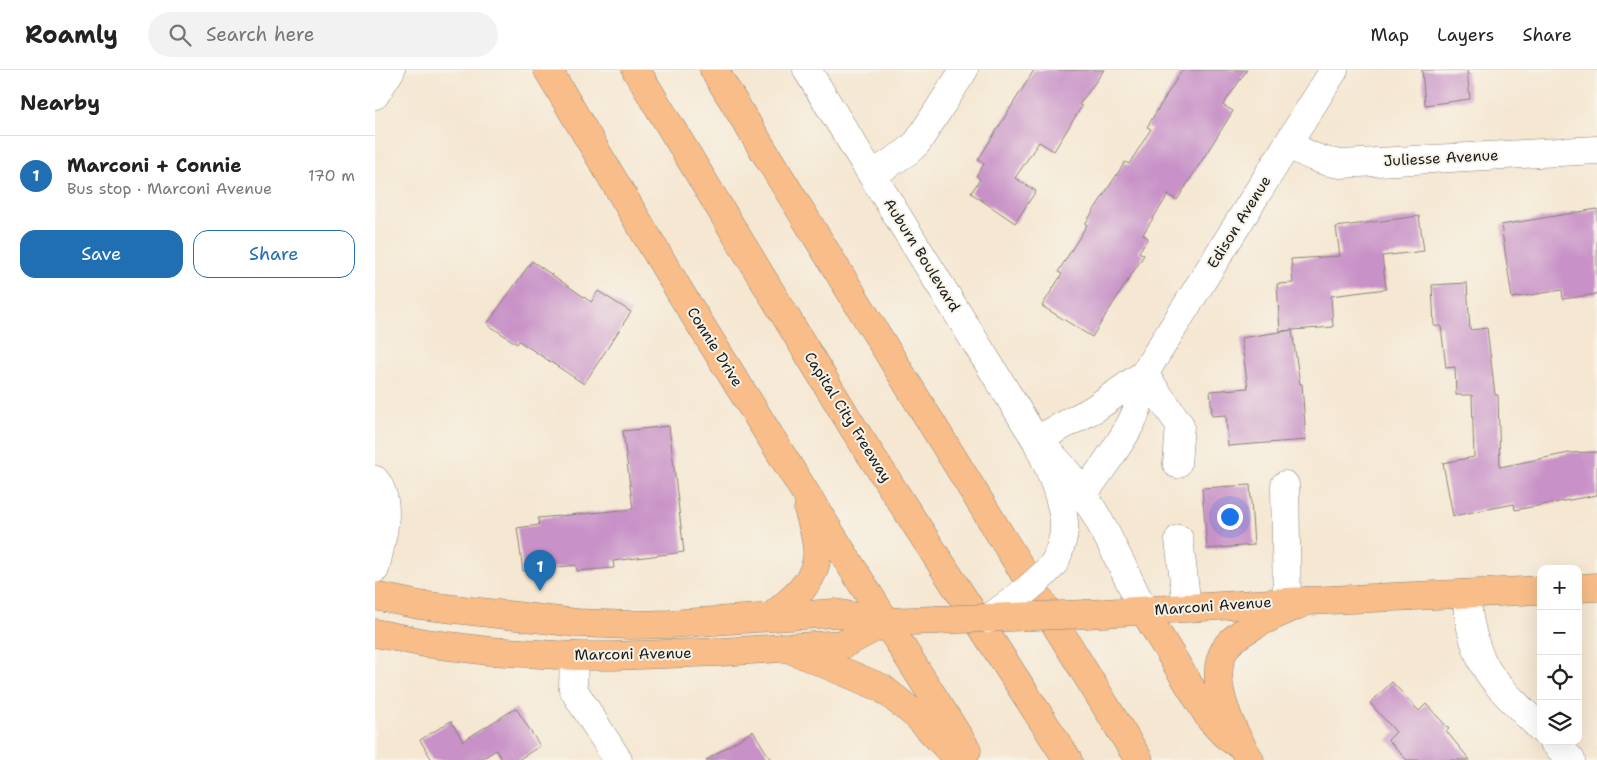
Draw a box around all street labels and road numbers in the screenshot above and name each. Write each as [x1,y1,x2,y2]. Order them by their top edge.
street label: Juliesse Avenue [1383,145,1499,171]
street label: Edison Avenue [1203,172,1275,272]
street label: Auburn Boulevard [879,195,965,316]
street label: Connie Drive [683,303,747,391]
street label: Capital City Freeway [800,348,896,486]
street label: Marconi Avenue [1154,592,1272,620]
street label: Marconi Avenue [574,643,692,665]

